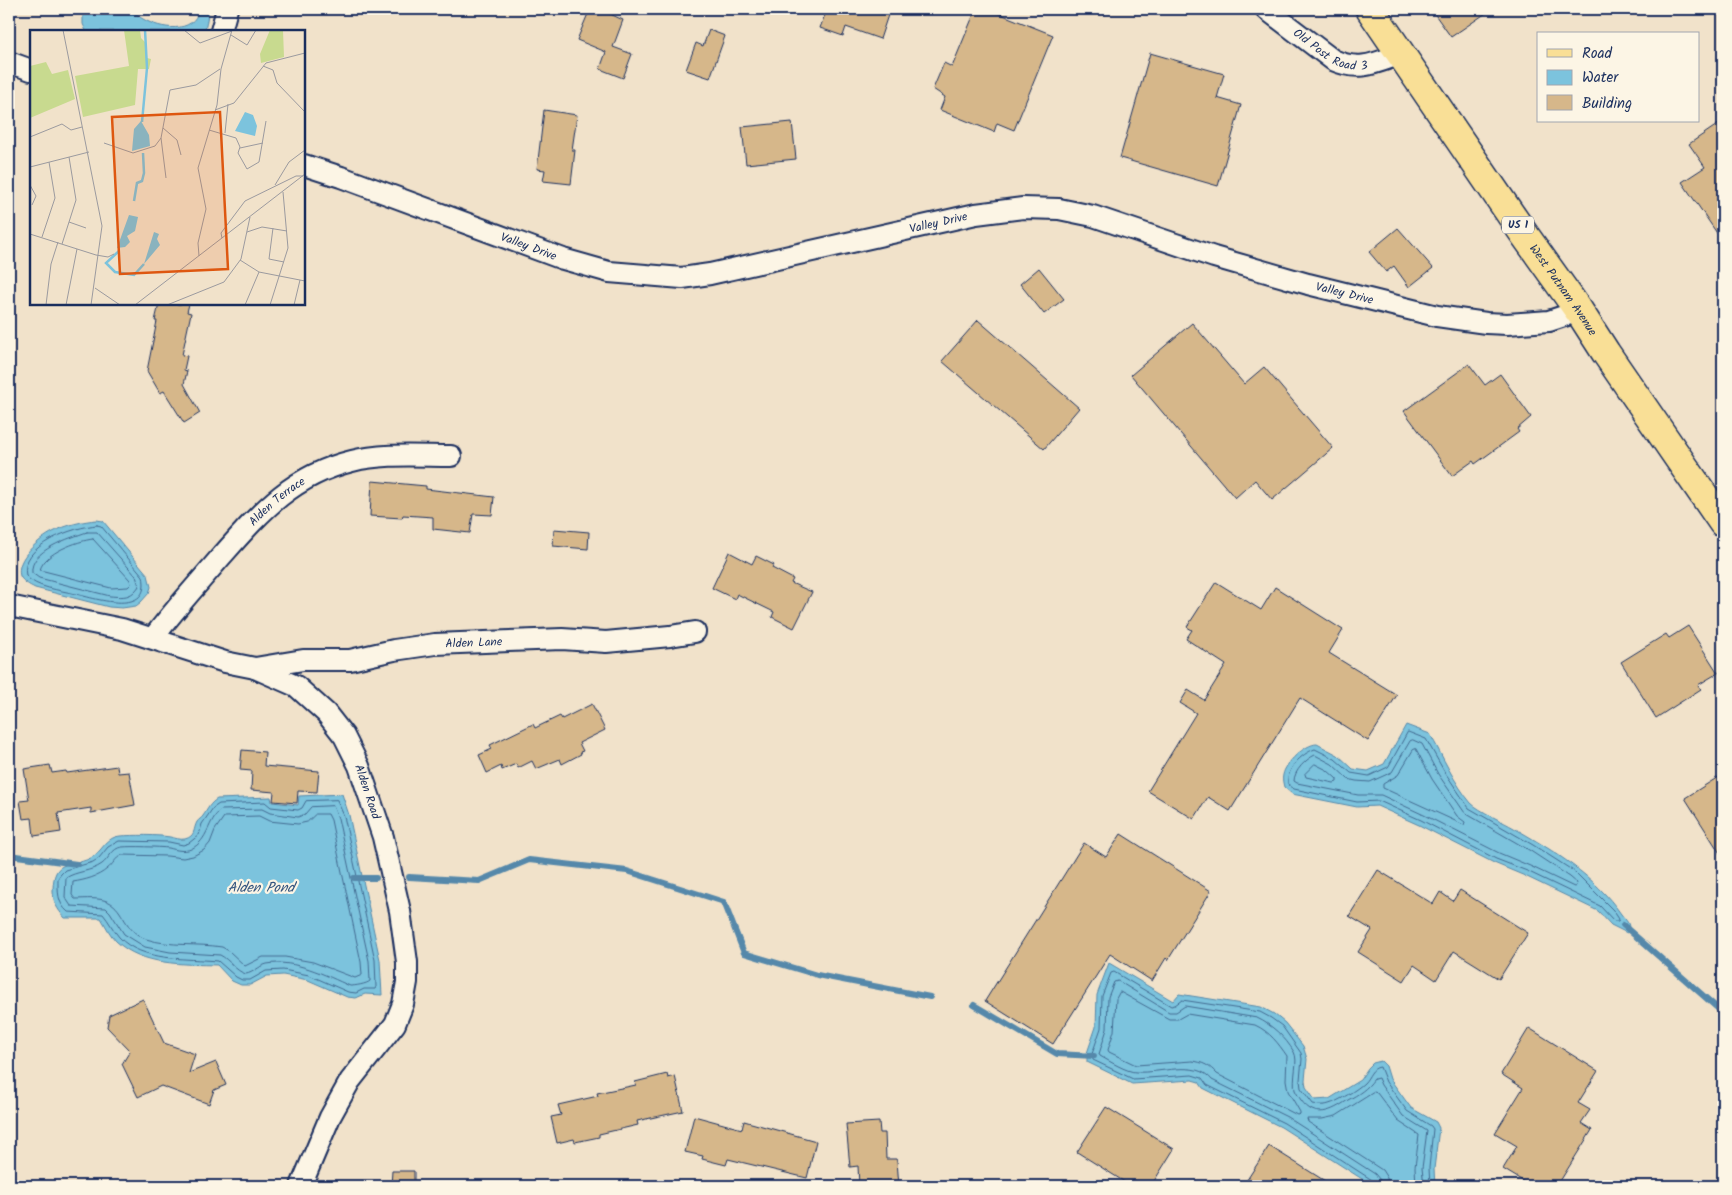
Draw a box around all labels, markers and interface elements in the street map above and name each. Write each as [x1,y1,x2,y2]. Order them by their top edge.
street label: Old Post Road 3 [1289,23,1369,75]
inset map [30,30,305,305]
legend [1537,32,1700,122]
text: Road [1582,42,1613,66]
text: Water [1582,66,1619,90]
text: Building [1582,92,1632,116]
street label: Valley Drive [908,207,970,238]
road number: US 1 [1502,216,1534,234]
street label: Valley Drive [498,227,560,266]
street label: West Putnam Avenue [1525,240,1602,340]
street label: Valley Drive [1314,277,1376,310]
street label: Alden Terrace [244,472,309,530]
street label: Alden Lane [445,632,503,653]
street label: Alden Road [350,762,386,823]
water label: Alden Pond [228,877,297,899]

